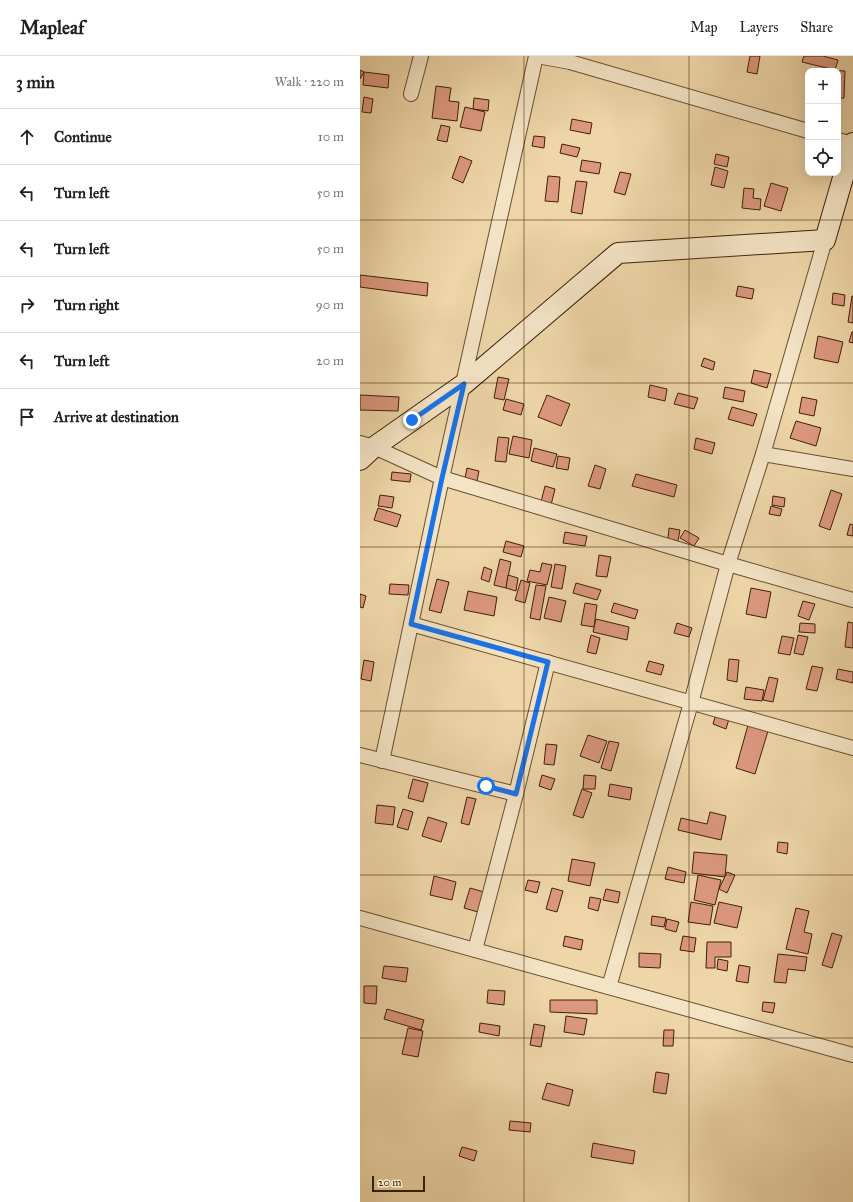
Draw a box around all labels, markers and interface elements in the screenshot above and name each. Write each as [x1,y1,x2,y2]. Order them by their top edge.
text: Mapleaf [20,16,84,39]
text: Map [690,19,718,36]
text: Layers [740,19,778,36]
text: Share [800,19,833,36]
map controls [805,68,841,176]
button: + [805,68,841,104]
text: 3 min [16,72,55,93]
text: Walk · 220 m [275,74,344,90]
button: − [805,104,841,140]
icon: ahead [16,126,38,148]
text: Continue [54,128,112,146]
text: 10 m [318,129,344,145]
button: locate [805,140,841,176]
icon: left [16,182,38,204]
text: Turn left [54,184,110,202]
text: 50 m [317,185,344,201]
icon: left [16,238,38,260]
text: Turn left [54,240,110,258]
text: 50 m [317,241,344,257]
icon: right [16,294,38,316]
text: Turn right [54,296,119,314]
text: 90 m [316,297,344,313]
icon: left [16,350,38,372]
text: Turn left [54,352,110,370]
text: 20 m [316,353,344,369]
icon: arrive [16,406,38,428]
text: Arrive at destination [54,408,179,426]
route end [403,411,421,429]
route start [477,777,495,795]
scale bar [372,1174,425,1193]
text: 20 m [378,1176,401,1189]

